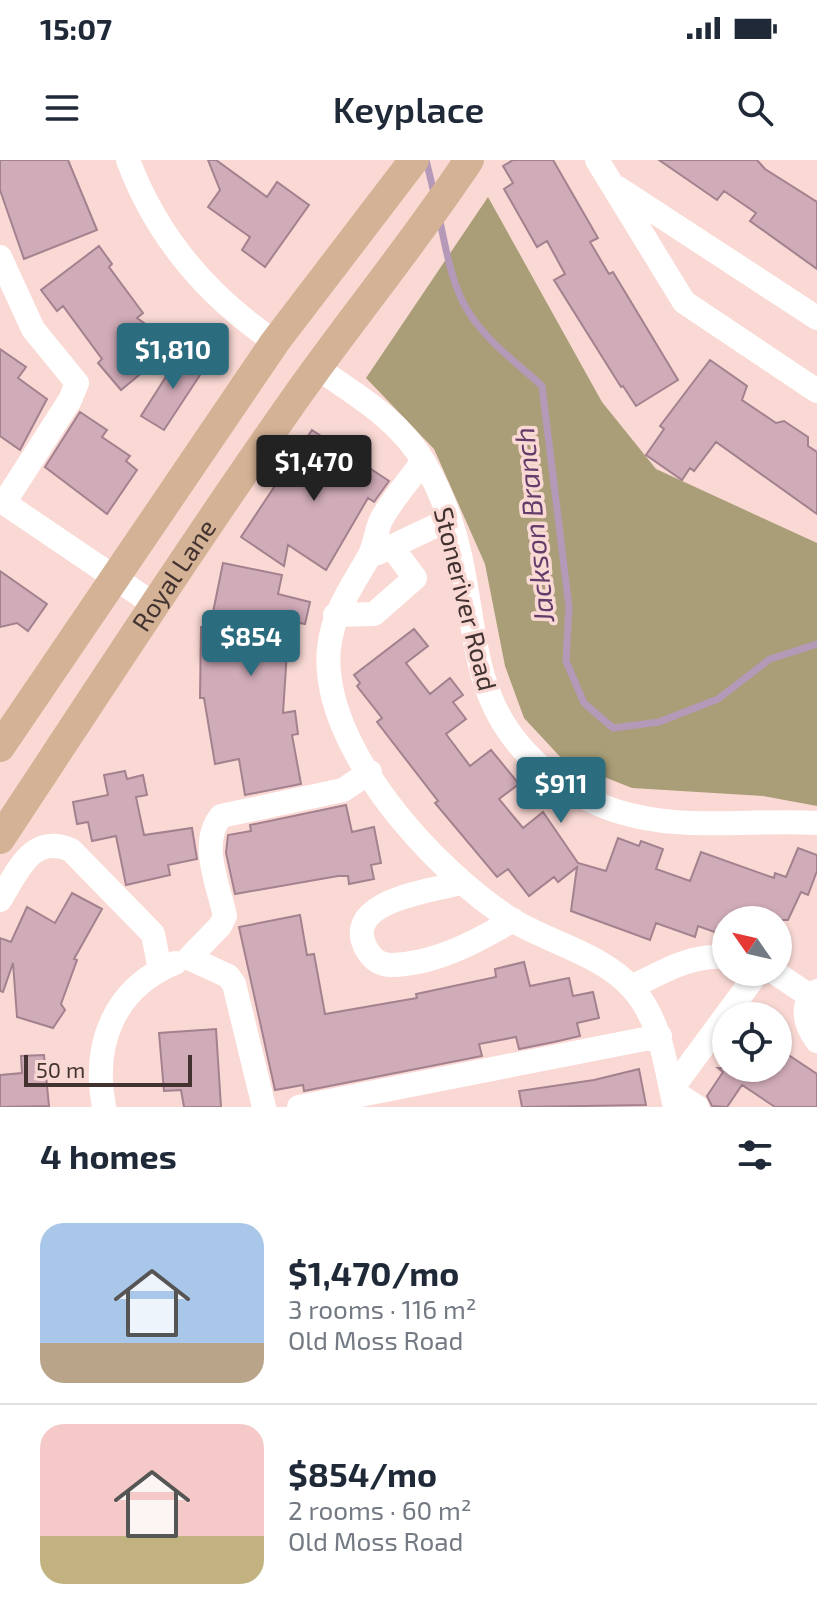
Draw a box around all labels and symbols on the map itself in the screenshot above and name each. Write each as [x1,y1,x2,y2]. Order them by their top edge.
pin: $1,810 [108,323,238,391]
water label: Jackson Branch [506,426,560,625]
pin: $1,470 [249,435,379,503]
street label: Stoneriver Road [429,504,504,694]
street label: Royal Lane [125,513,222,636]
pin: $854 [204,610,298,678]
pin: $911 [514,757,608,825]
north arrow [712,906,792,986]
scale bar [24,1051,192,1087]

